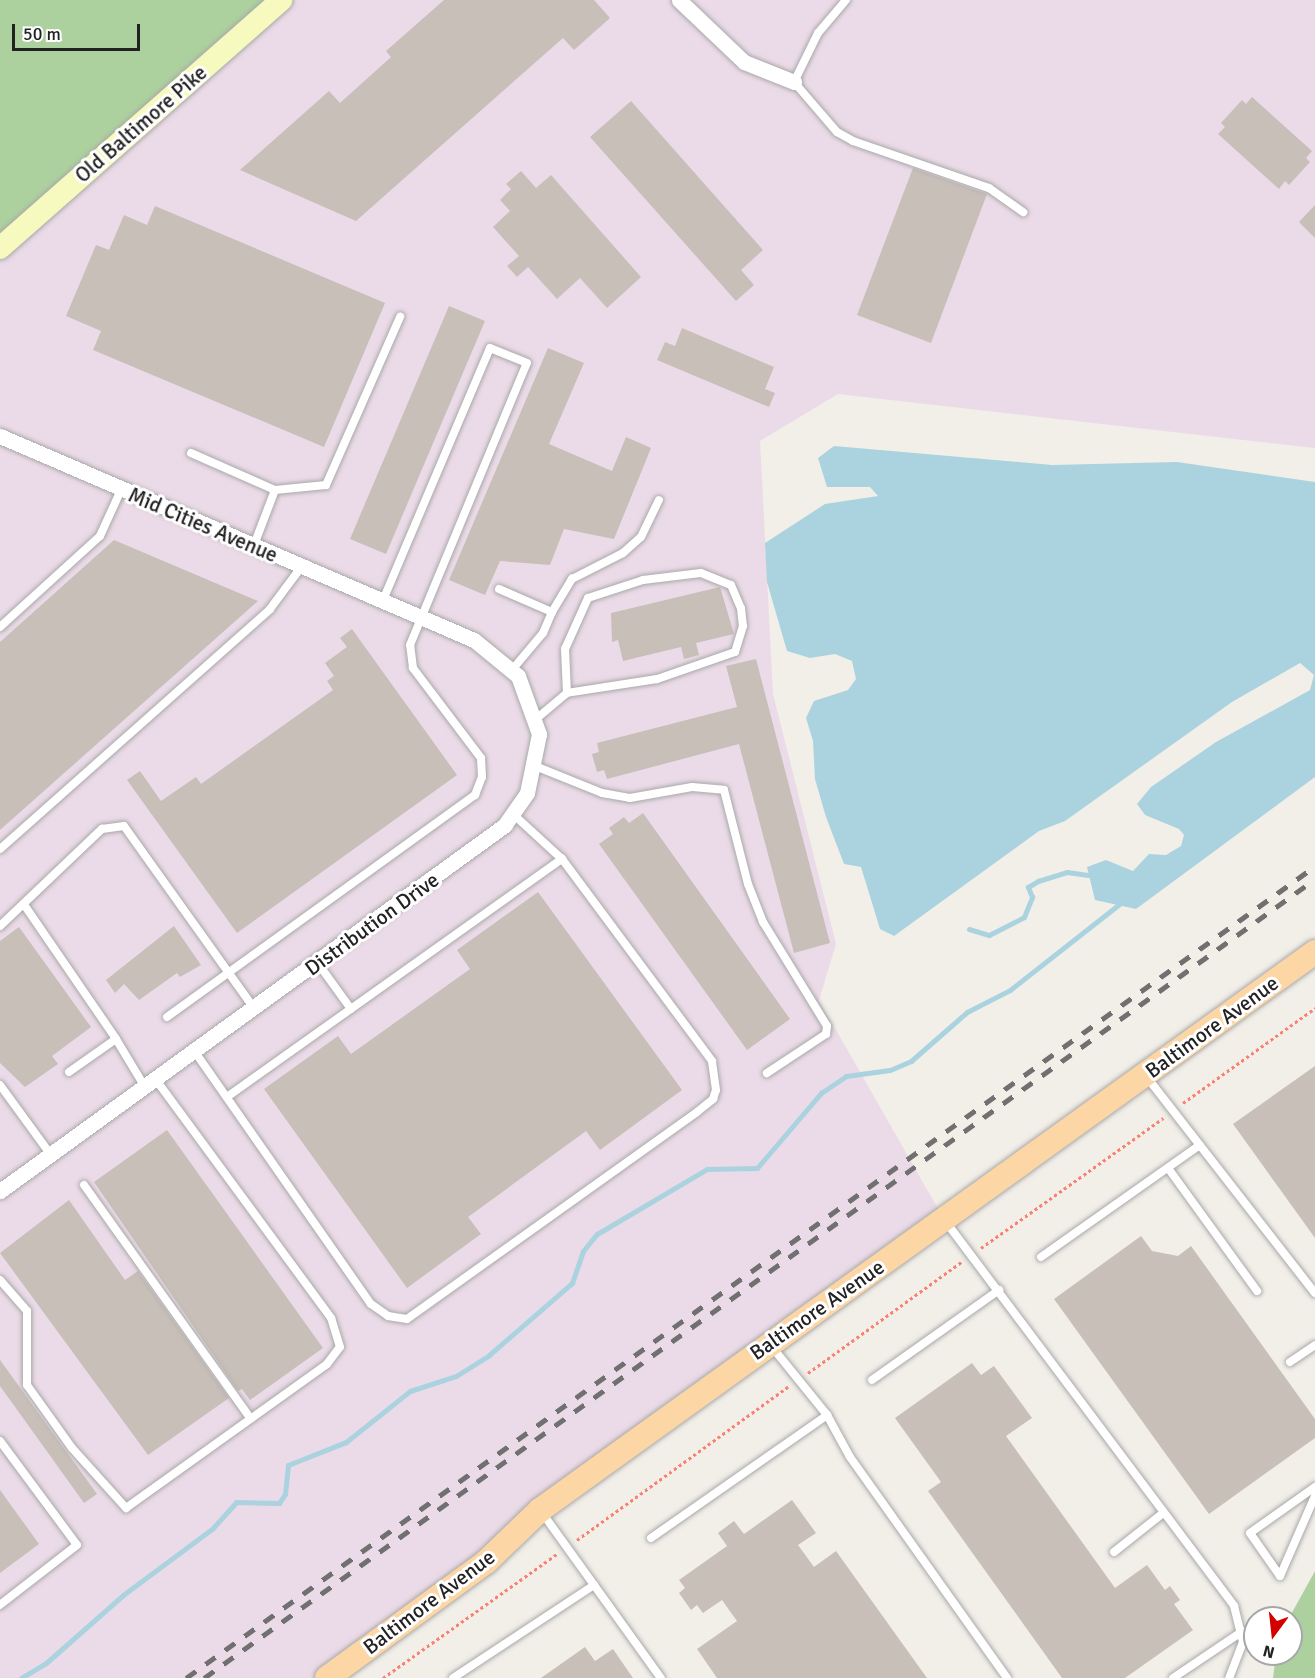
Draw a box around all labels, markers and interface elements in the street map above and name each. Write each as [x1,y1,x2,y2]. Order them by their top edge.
scale bar [15,12,142,50]
text: 50 m [23,23,61,45]
street label: Old Baltimore Pike [70,60,212,188]
street label: Mid Cities Avenue [124,482,282,568]
street label: Distribution Drive [300,867,444,981]
street label: Baltimore Avenue [1141,970,1283,1084]
street label: Baltimore Avenue [745,1254,889,1366]
street label: Baltimore Avenue [358,1544,500,1660]
north arrow [1243,1606,1303,1666]
text: N [1261,1640,1277,1663]

